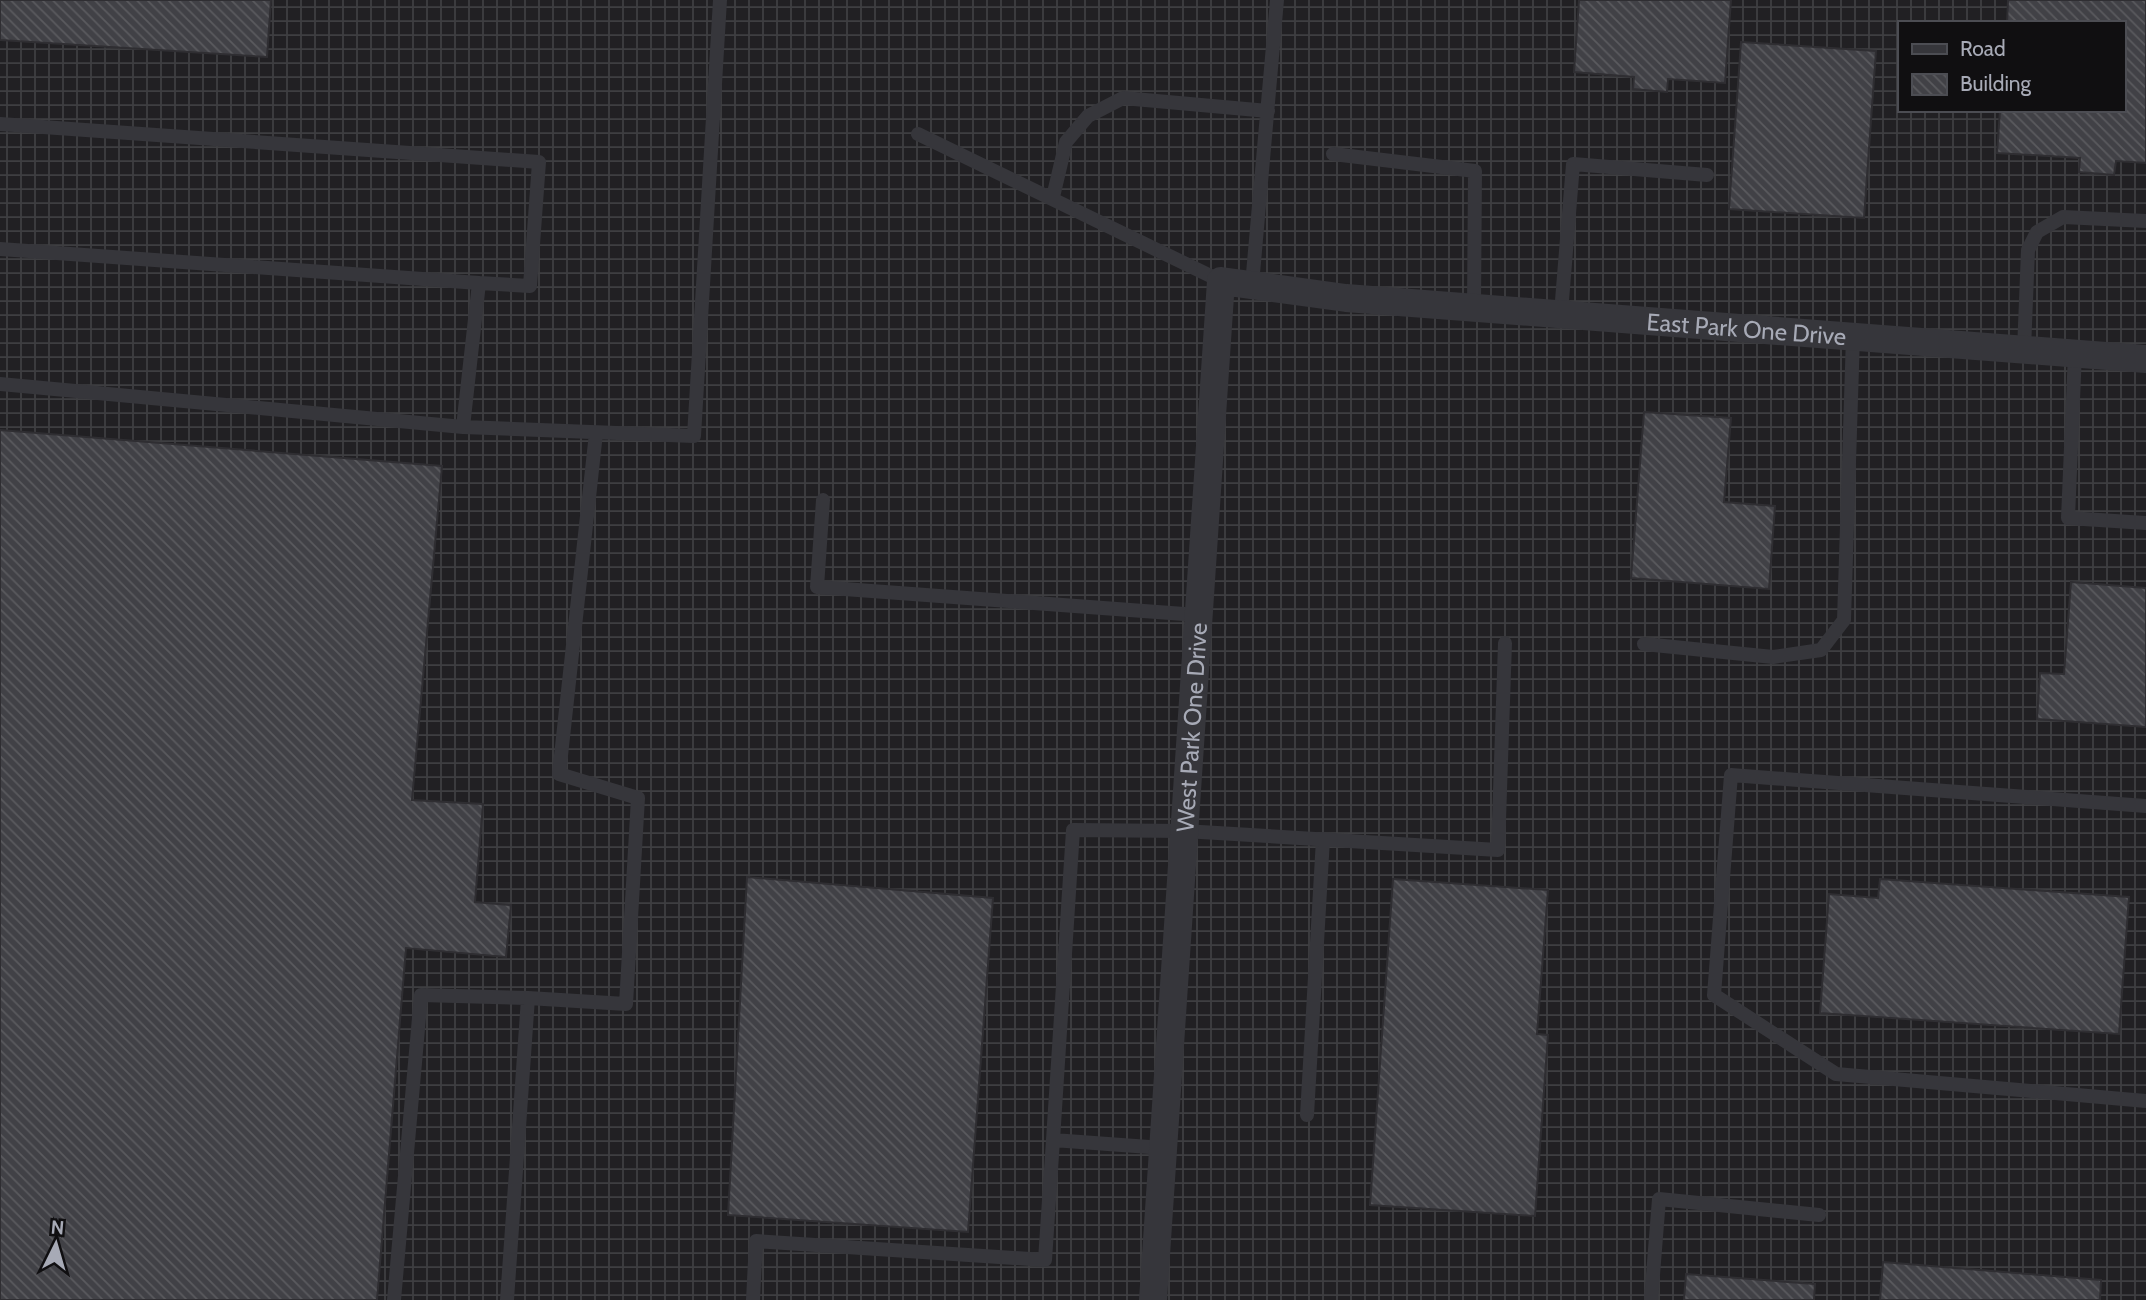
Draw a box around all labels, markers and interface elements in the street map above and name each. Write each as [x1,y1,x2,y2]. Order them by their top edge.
legend [1898,21,2125,112]
text: Road [1960,36,2006,61]
text: Building [1960,71,2032,96]
street label: East Park One Drive [1645,306,1847,351]
street label: West Park One Drive [1170,622,1213,833]
north arrow [21,1209,91,1279]
text: N [50,1216,65,1240]

